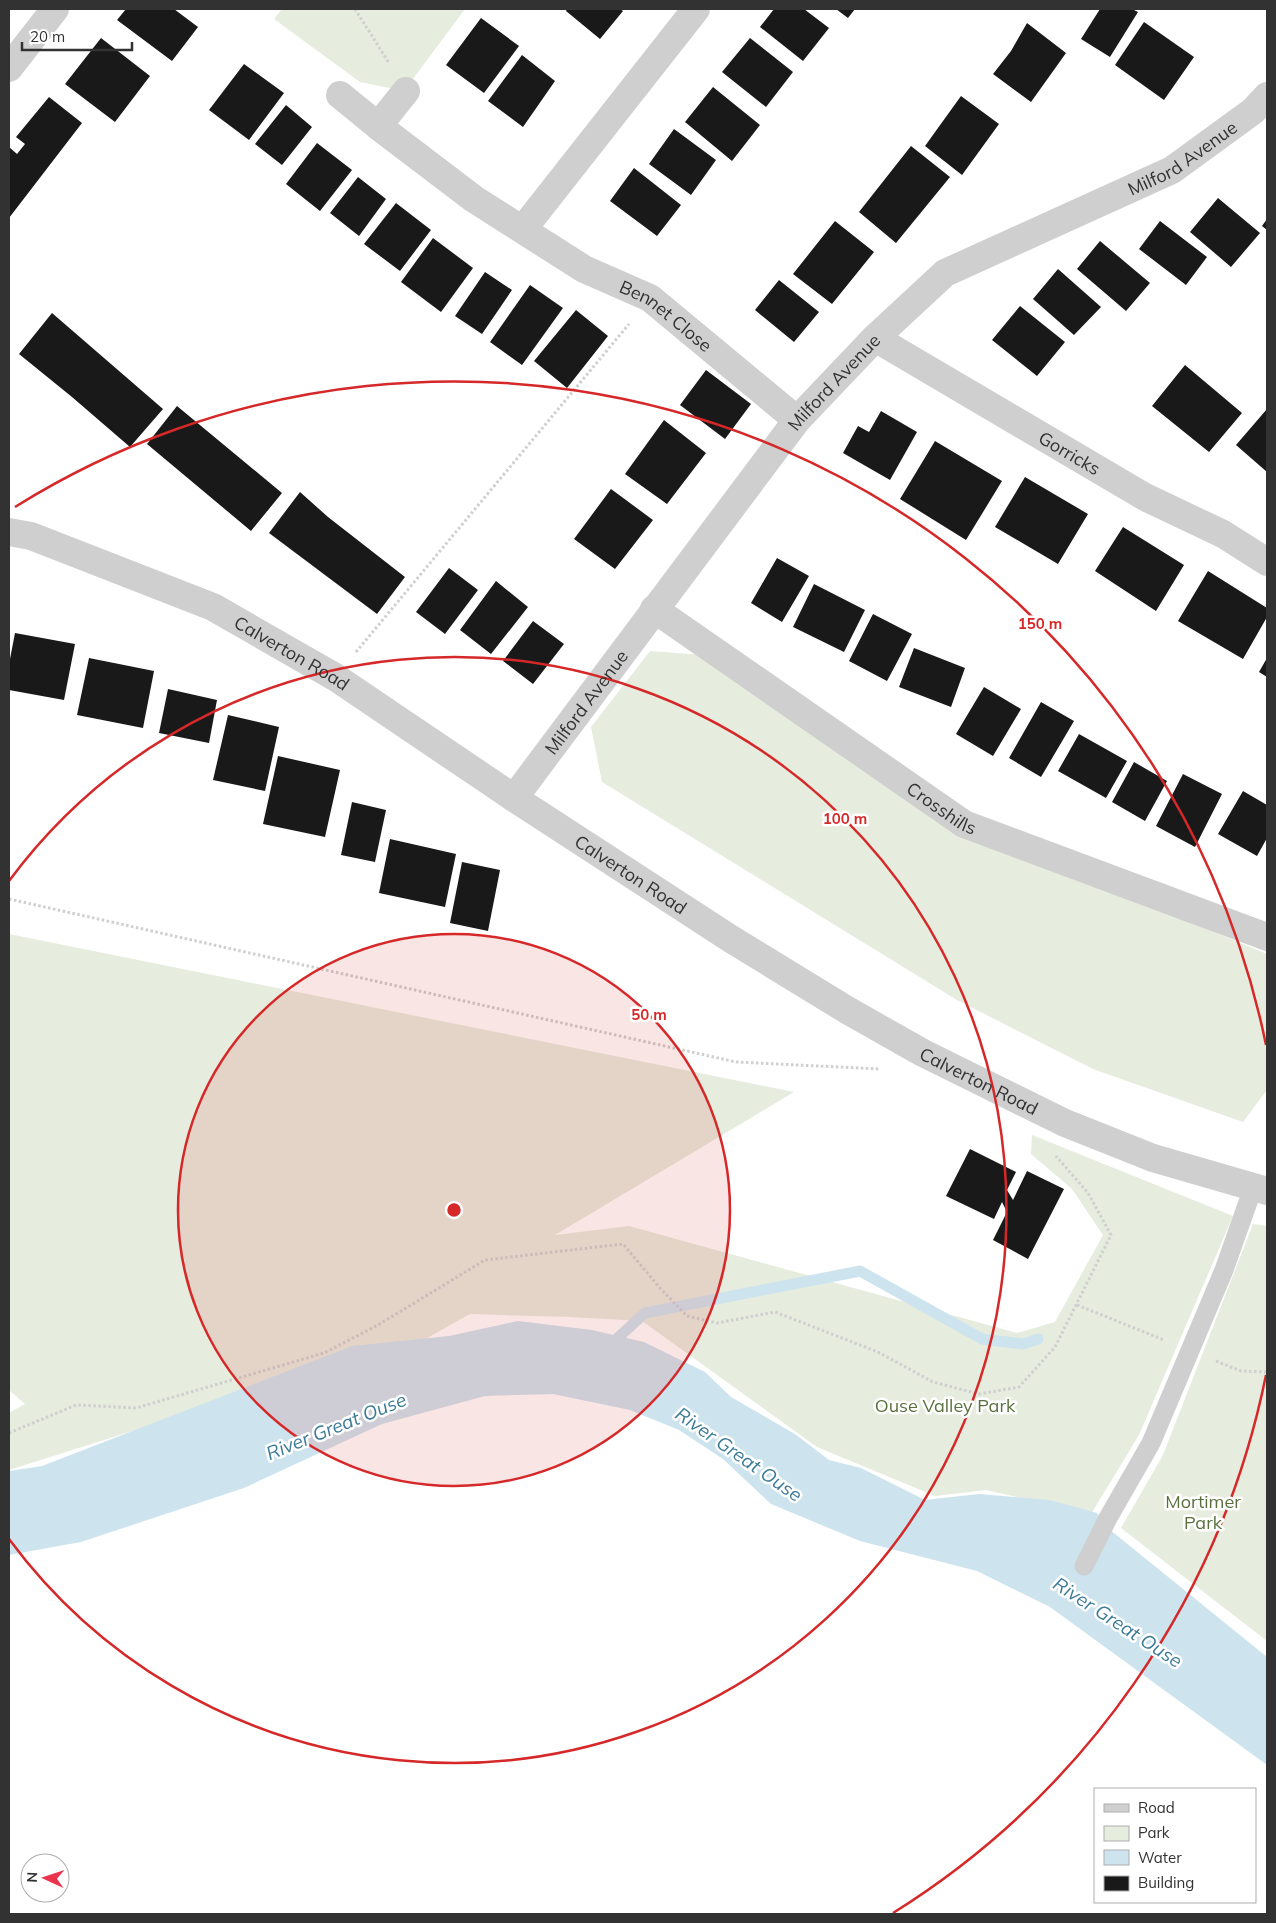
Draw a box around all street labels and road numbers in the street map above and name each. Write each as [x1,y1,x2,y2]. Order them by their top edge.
street label: Milford Avenue [1124,115,1241,200]
street label: Bennet Close [616,275,717,356]
street label: Milford Avenue [782,329,885,435]
street label: Gorricks [1035,426,1105,480]
street label: Calverton Road [230,610,354,695]
street label: Milford Avenue [539,645,633,759]
street label: Crosshills [902,776,980,839]
street label: Calverton Road [571,829,692,919]
street label: Calverton Road [916,1042,1042,1120]

